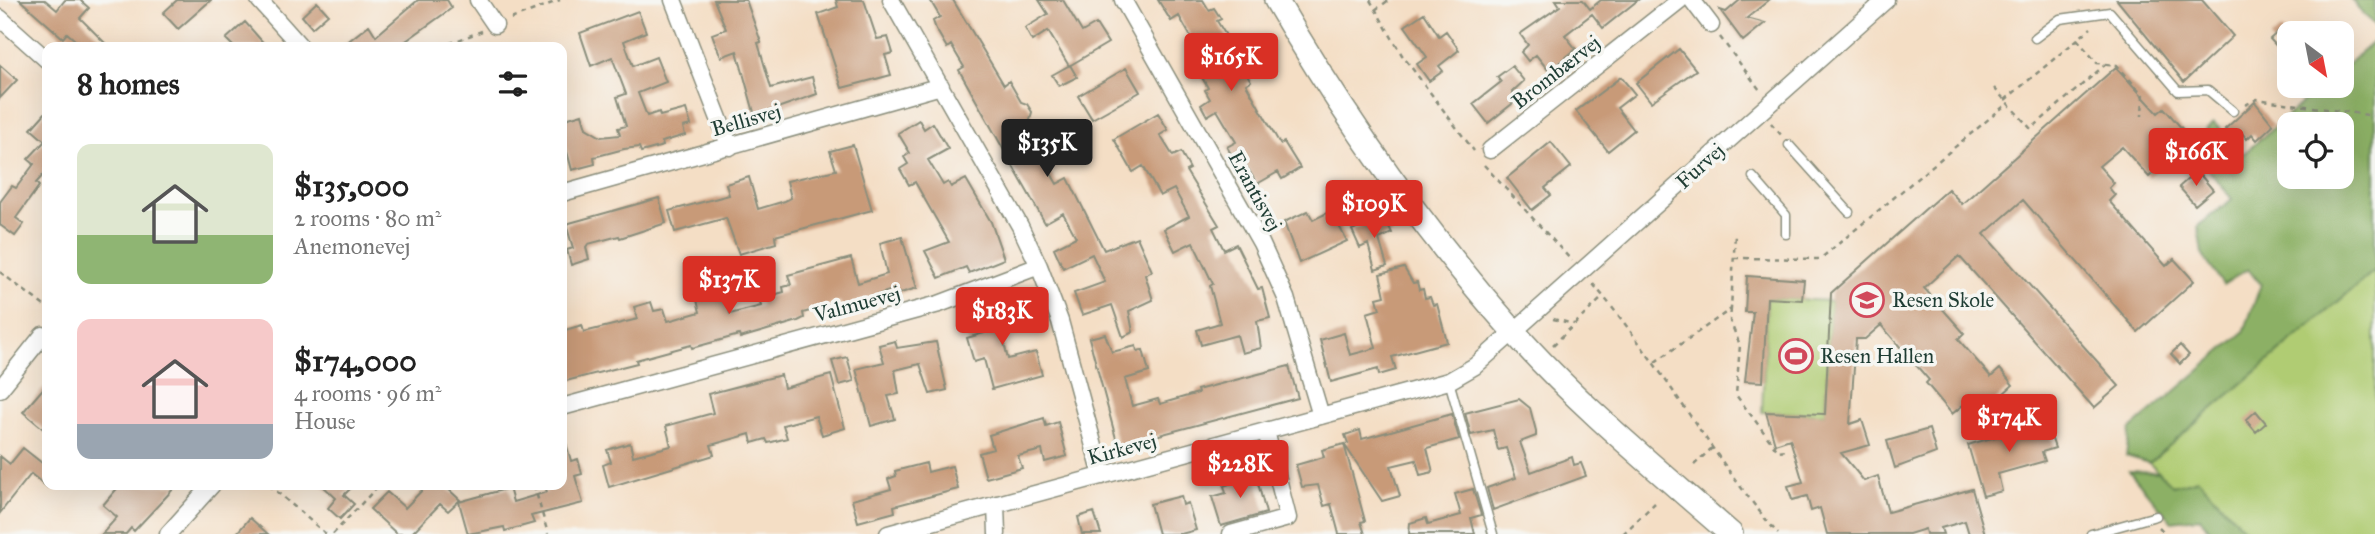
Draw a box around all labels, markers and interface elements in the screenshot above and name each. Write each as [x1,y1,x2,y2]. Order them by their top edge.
north arrow [2277,21,2354,98]
map controls [2277,21,2354,189]
street label: Brombærvej [1506,29,1606,115]
pin: $165K [1182,34,1280,93]
text: $165K [1200,42,1262,70]
icon: filters [494,65,532,103]
text: 8 homes [77,66,180,102]
street label: Bellisvej [708,98,784,142]
button: locate [2277,112,2354,189]
pin: $135K [998,120,1096,179]
text: $135K [1017,128,1077,156]
pin: $166K [2147,128,2245,188]
street label: Furvej [1670,137,1730,195]
text: $166K [2165,137,2227,165]
street label: Erantisvej [1222,146,1288,236]
text: $135,000 [294,168,409,204]
icon: home [133,172,217,256]
pin: $109K [1325,180,1423,240]
text: $109K [1342,189,1406,217]
text: 2 rooms · 80 m² [294,204,441,232]
text: Anemonevej [294,232,410,260]
pin: $137K [680,256,778,316]
text: $137K [699,265,759,293]
street label: Valmuevej [810,280,903,328]
school or university icon: Resen Skole [1848,281,1886,319]
place label: Resen Skole [1892,287,1995,313]
pin: $183K [953,288,1051,347]
text: $183K [972,296,1032,324]
sports icon: Resen Hallen [1777,337,1815,375]
text: $174,000 [294,343,417,379]
place label: Resen Hallen [1820,343,1934,369]
icon: home [133,347,217,431]
text: 4 rooms · 96 m² [294,379,441,407]
pin: $174K [1960,394,2058,454]
text: $174K [1977,403,2041,431]
text: House [294,407,356,435]
street label: Kirkevej [1085,427,1159,471]
pin: $228K [1191,440,1289,500]
text: $228K [1208,449,1272,477]

